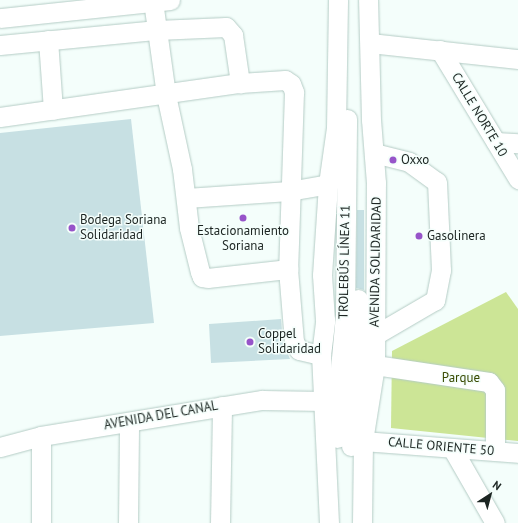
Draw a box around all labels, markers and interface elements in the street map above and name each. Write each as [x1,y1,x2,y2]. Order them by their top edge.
street label: CALLE NORTE 10 [448,70,510,160]
place label: Oxxo [401,152,429,168]
marker: Oxxo [388,155,398,165]
street label: AVENIDA SOLIDARIDAD [367,196,385,328]
street label: TROLEBÚS LÍNEA 11 [336,204,354,320]
place label: Bodega Soriana Solidaridad [80,213,167,244]
marker: Estacionamiento Soriana [238,213,248,223]
marker: Bodega Soriana Solidaridad [67,223,77,233]
place label: Estacionamiento Soriana [197,224,289,255]
place label: Gasolinera [427,228,486,244]
marker: Gasolinera [414,231,424,241]
place label: Coppel Solidaridad [258,327,321,358]
marker: Coppel Solidaridad [245,337,255,347]
park label: Parque [442,370,480,386]
street label: AVENIDA DEL CANAL [102,398,220,434]
street label: CALLE ORIENTE 50 [387,435,495,459]
north arrow [470,475,510,515]
text: N [490,477,504,493]

